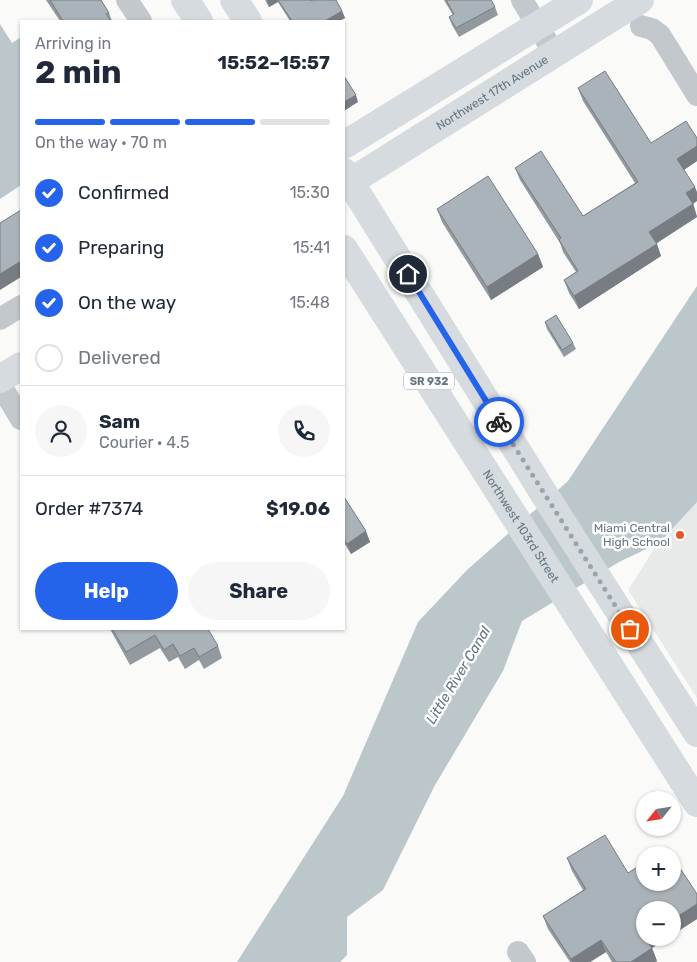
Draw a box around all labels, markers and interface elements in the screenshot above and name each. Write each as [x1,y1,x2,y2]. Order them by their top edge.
text: Arriving in [35,34,111,53]
text: 15:52–15:57 [218,51,330,74]
street label: Northwest 17th Avenue [434,52,551,133]
text: 2 min [35,53,122,91]
text: On the way · 70 m [35,133,167,152]
icon: check [35,179,63,207]
text: Confirmed [78,181,169,204]
text: 15:30 [290,183,330,202]
icon: check [35,234,63,262]
text: Preparing [78,236,164,259]
text: 15:41 [293,238,330,257]
pin [387,253,429,295]
icon: home [394,260,422,288]
icon: check [35,289,63,317]
text: On the way [78,291,176,314]
text: 15:48 [289,293,330,312]
text: Delivered [78,346,161,369]
road number: SR 932 [404,372,454,390]
courier [474,397,524,447]
button: person [35,405,87,457]
button: phone [278,405,330,457]
icon: bike [485,408,513,436]
text: Sam [99,410,140,433]
text: Courier · 4.5 [99,433,189,452]
street label: Northwest 103rd Street [480,467,562,586]
text: Order #7374 [35,497,143,520]
text: $19.06 [266,497,330,520]
place label: Miami Central High School [594,521,670,549]
marker: Miami Central High School [674,529,686,541]
button: Help [35,562,178,620]
button: Share [188,562,330,620]
pin [609,608,651,650]
icon: bag [616,615,644,643]
water label: Little River Canal [423,623,495,727]
north arrow [636,791,681,836]
map controls [636,791,681,946]
button: + [636,846,681,891]
button: − [636,901,681,946]

